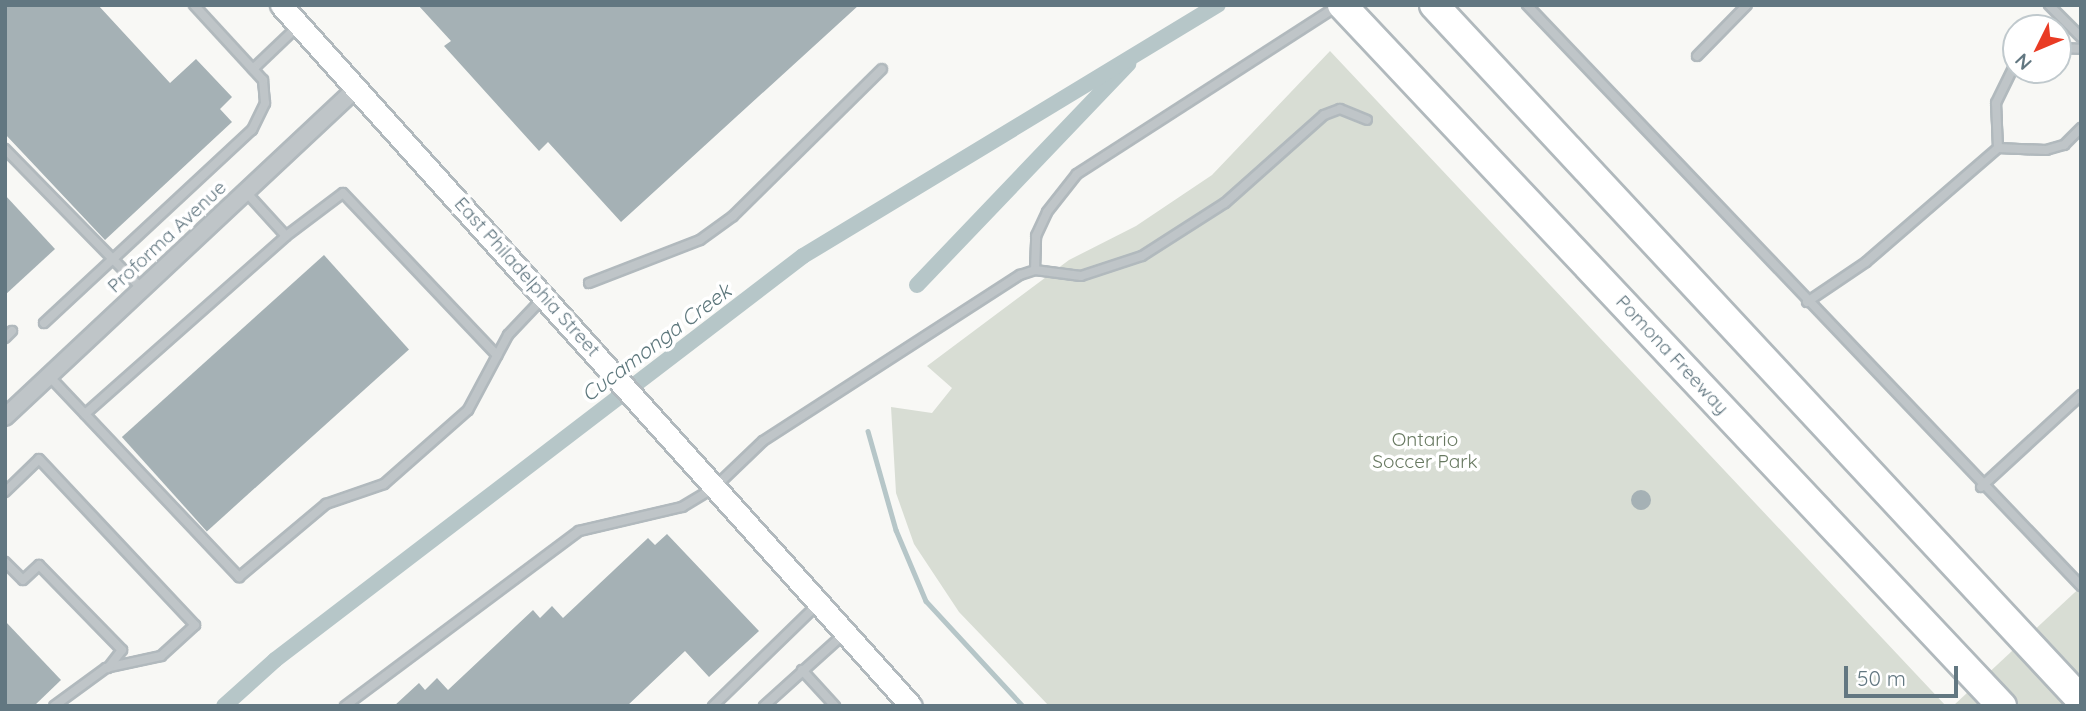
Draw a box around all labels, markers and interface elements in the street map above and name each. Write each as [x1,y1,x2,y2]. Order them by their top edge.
north arrow [2002,14,2072,84]
text: N [2010,49,2037,75]
street label: Proforma Avenue [103,176,231,298]
street label: East Philadelphia Street [449,193,605,361]
water label: Cucamonga Creek [576,277,736,407]
street label: Pomona Freeway [1611,291,1733,419]
park label: Ontario Soccer Park [1372,429,1478,473]
scale bar [1848,652,1962,696]
text: 50 m [1857,665,1906,691]

